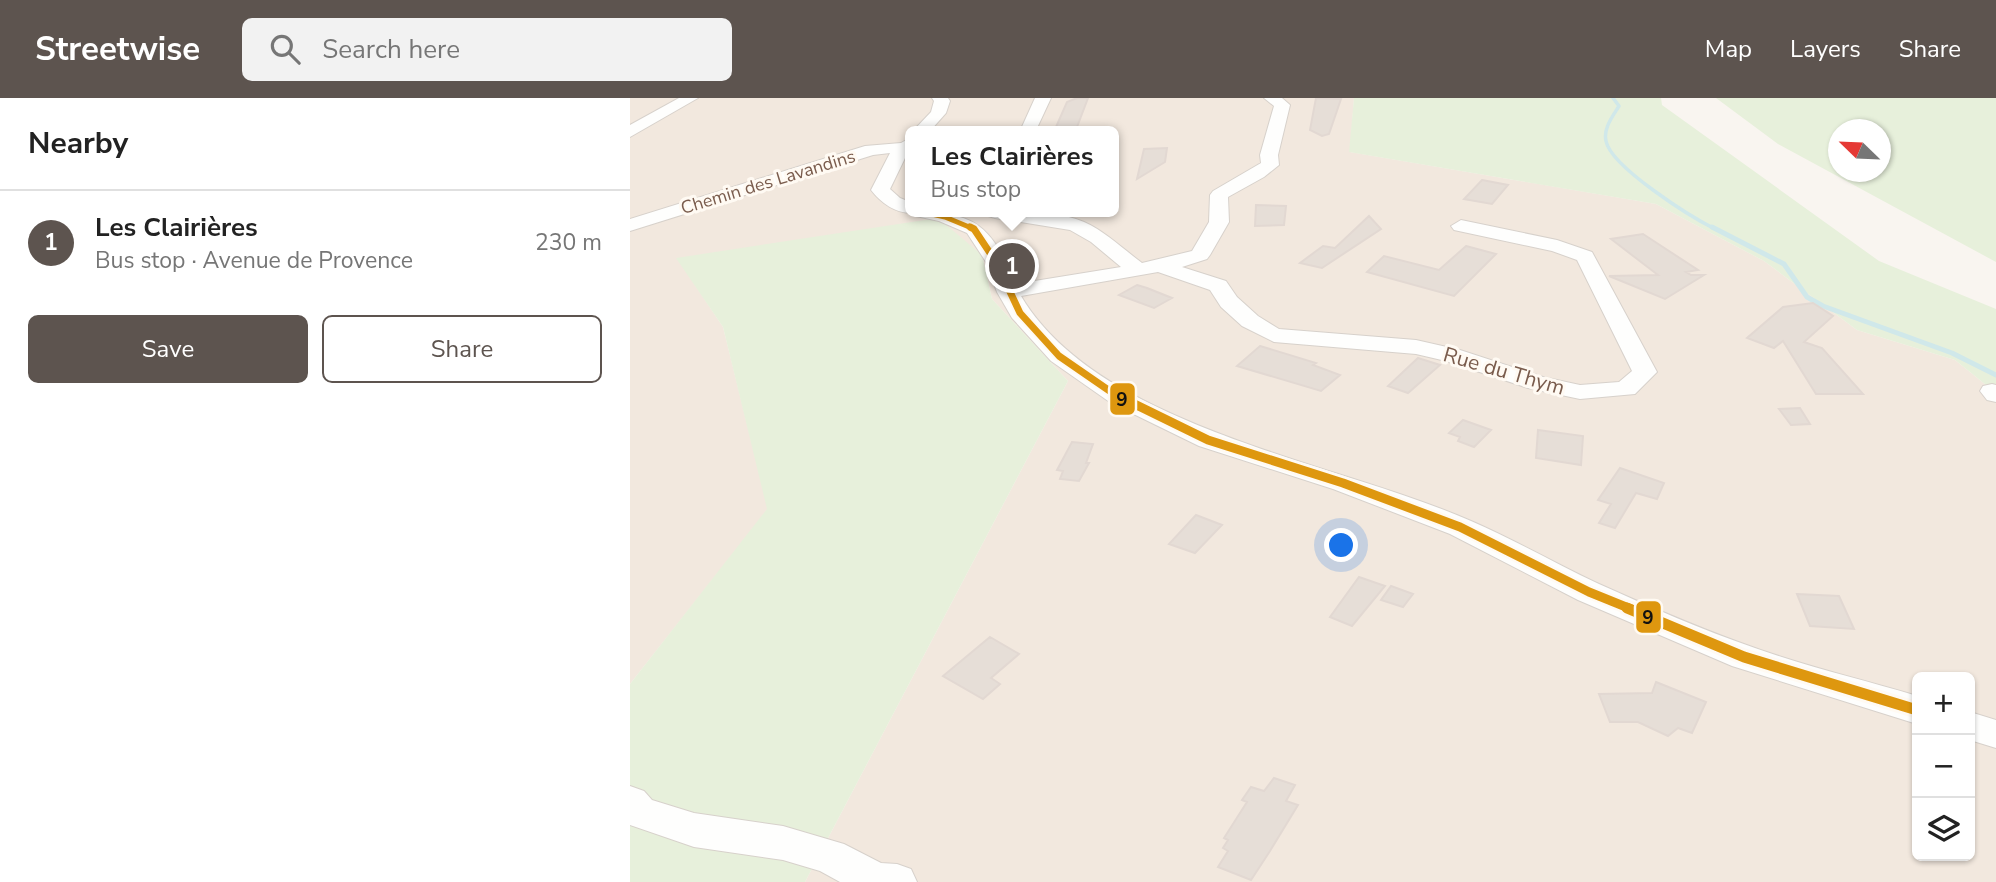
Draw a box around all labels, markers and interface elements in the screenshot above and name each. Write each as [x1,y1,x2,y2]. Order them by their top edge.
search box [242,18,732,81]
text: Streetwise [35,27,200,72]
icon: search [266,30,304,68]
text: Search here [322,32,460,67]
text: Map [1705,33,1752,65]
text: Layers [1790,33,1861,65]
text: Share [1899,33,1961,65]
north arrow [1828,119,1891,182]
text: Nearby [28,123,128,164]
popup [905,126,1119,217]
text: Les Clairières [931,139,1093,174]
street label: Chemin des Lavandins [678,144,858,220]
text: Bus stop [931,174,1021,205]
text: Les Clairières [95,210,258,245]
text: 1 [44,227,58,258]
text: 230 m [535,227,602,258]
pin: 1 [989,240,1035,292]
text: Bus stop · Avenue de Provence [95,245,413,276]
button: Save [28,315,308,383]
button: Share [322,315,602,383]
street label: Rue du Thym [1440,340,1568,402]
line badge: 9 [1109,382,1136,416]
text: 9 [1116,387,1128,413]
your location [1324,528,1358,562]
line badge: 9 [1635,600,1662,634]
text: 9 [1642,605,1654,631]
map controls [1912,672,1975,861]
button: + [1912,672,1975,735]
button: − [1912,735,1975,798]
button: layers [1912,798,1975,861]

